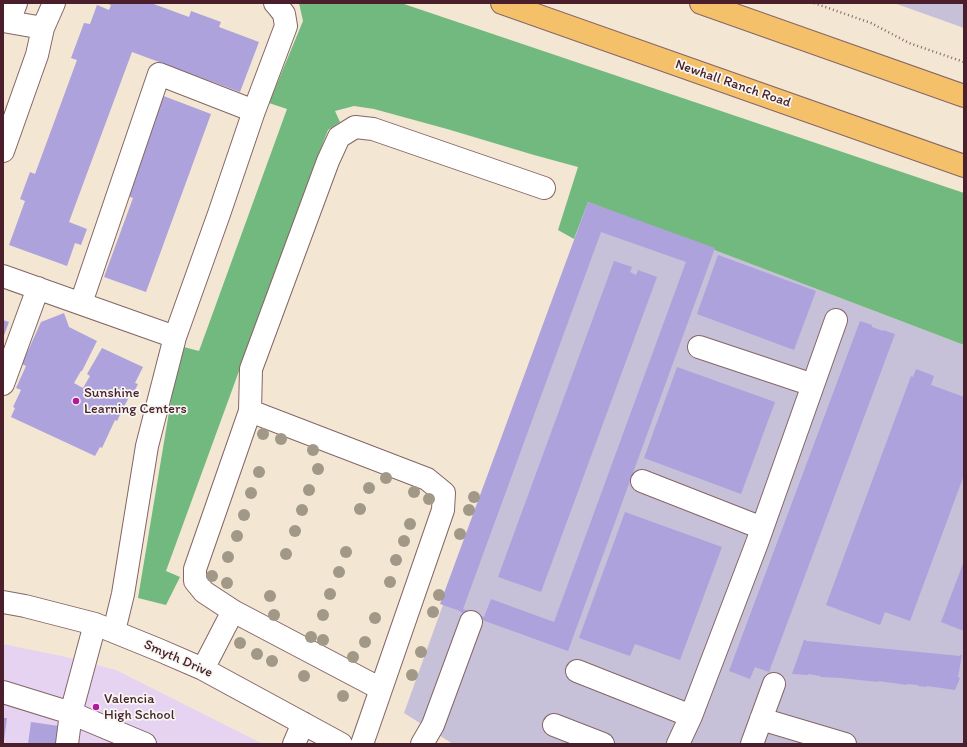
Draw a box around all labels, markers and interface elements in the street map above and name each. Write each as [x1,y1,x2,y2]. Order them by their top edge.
street label: Newhall Ranch Road [673,56,793,112]
place label: Sunshine Learning Centers [84,385,187,418]
marker: Sunshine Learning Centers [71,396,81,406]
street label: Smyth Drive [141,636,215,682]
place label: Valencia High School [104,691,175,724]
marker: Valencia High School [91,702,101,712]

